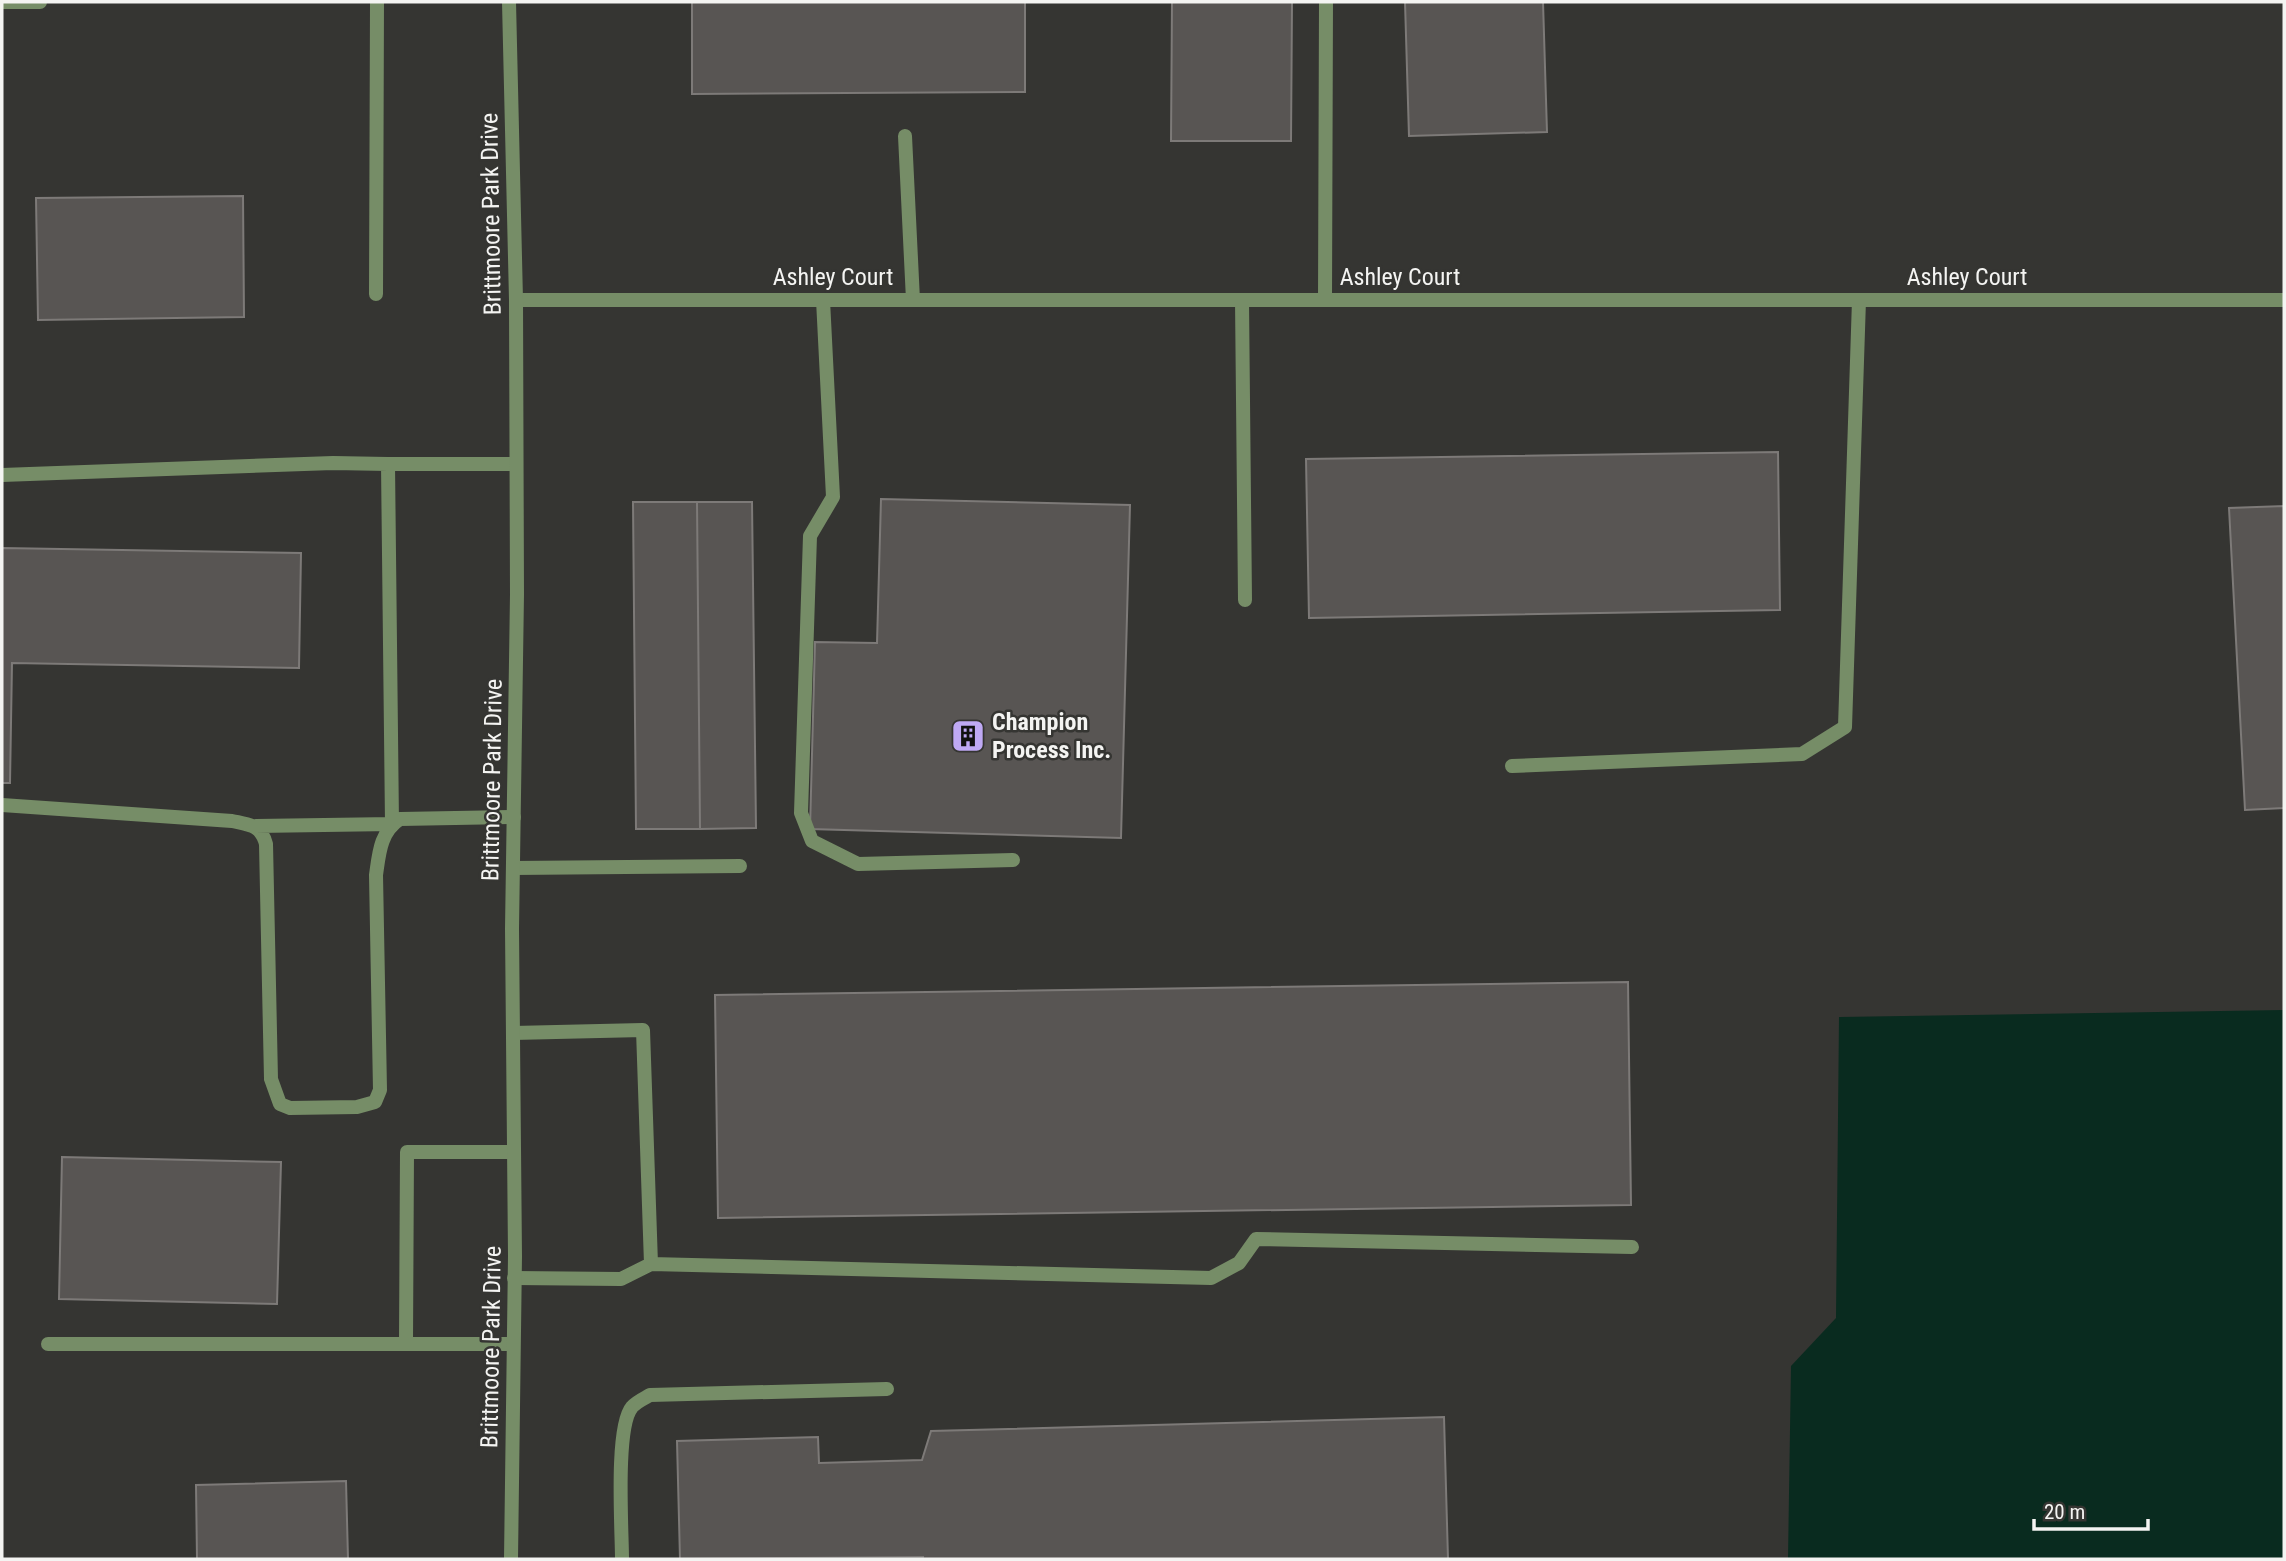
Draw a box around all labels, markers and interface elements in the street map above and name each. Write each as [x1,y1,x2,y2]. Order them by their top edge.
street label: Brittmoore Park Drive [475,113,507,315]
street label: Ashley Court [773,263,893,291]
street label: Ashley Court [1340,263,1460,291]
street label: Ashley Court [1907,263,2027,291]
street label: Brittmoore Park Drive [476,679,508,881]
place label: Champion Process Inc. [992,708,1111,764]
building icon: Champion Process Inc. [949,717,987,755]
street label: Brittmoore Park Drive [475,1246,507,1448]
scale bar [2034,1488,2148,1532]
text: 20 m [2044,1500,2085,1524]

